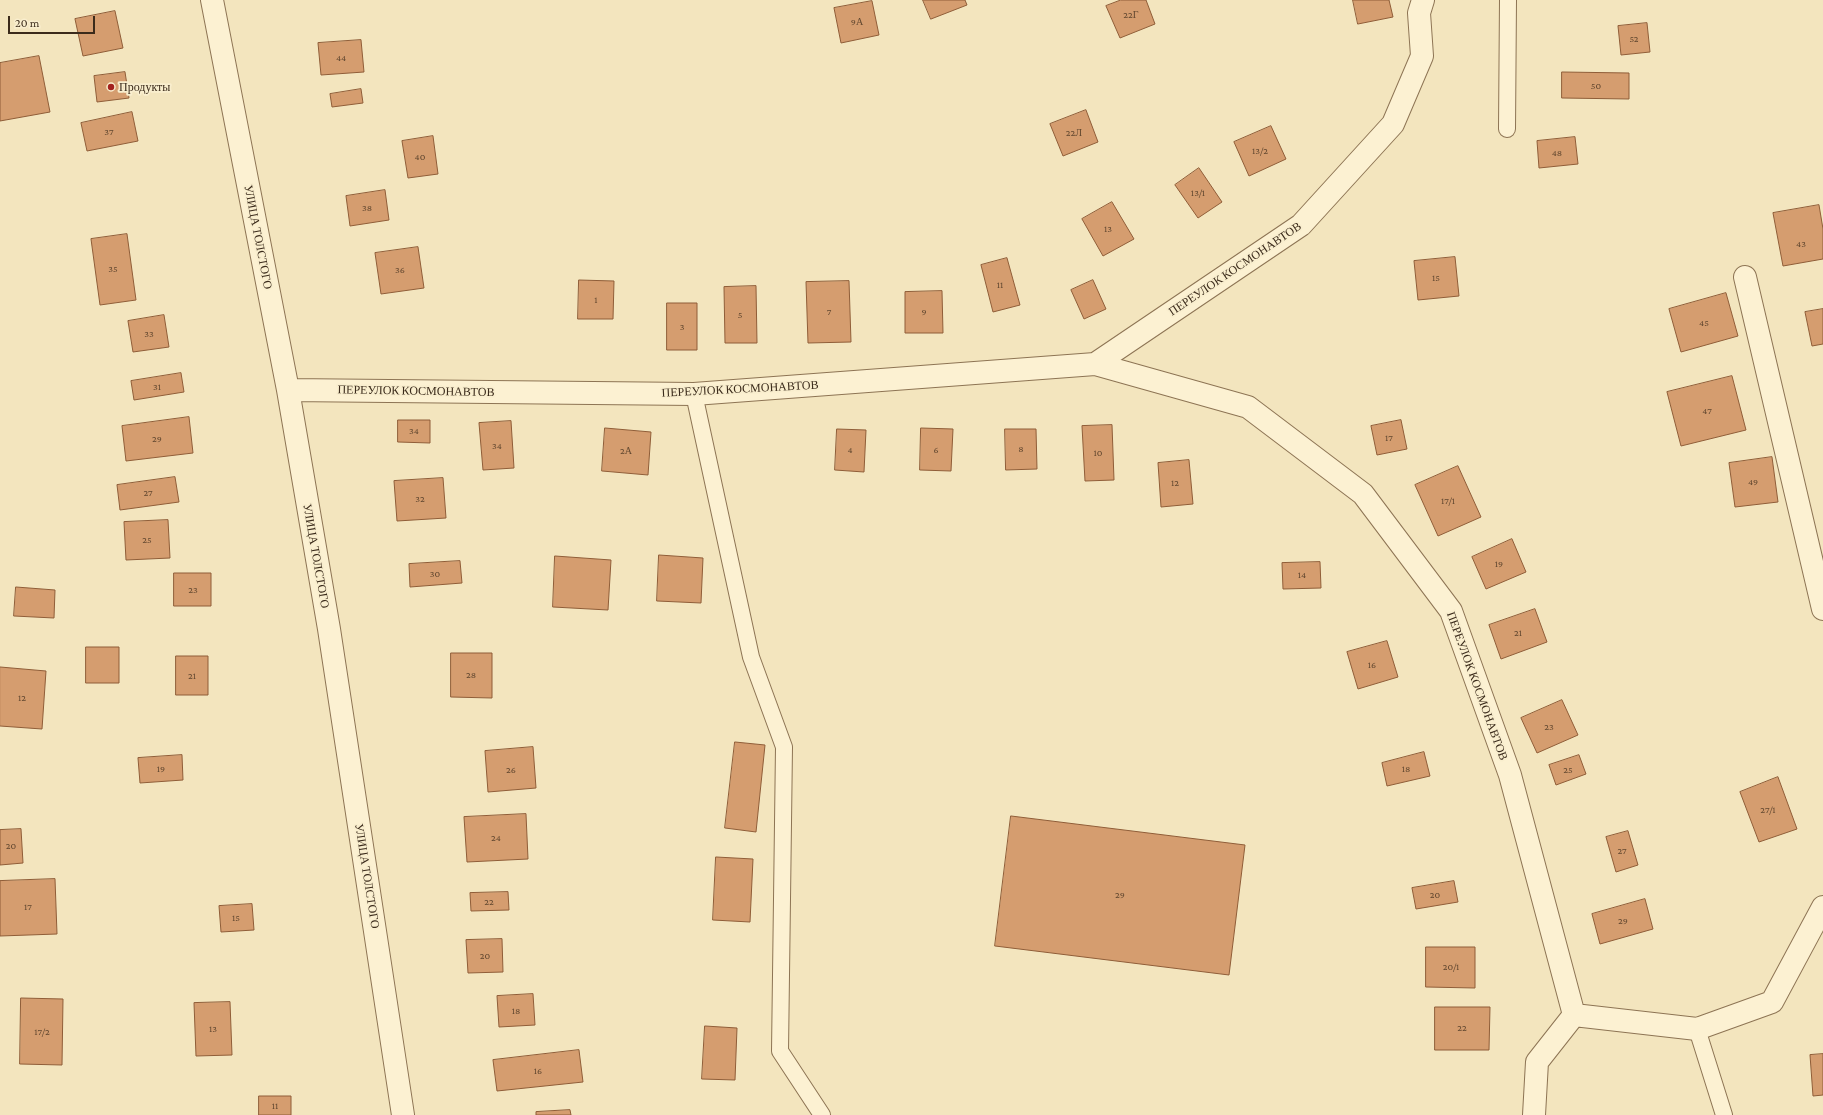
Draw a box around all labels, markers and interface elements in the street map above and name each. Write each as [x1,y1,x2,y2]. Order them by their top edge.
scale bar [10,8,97,34]
house number: 22Г [1123,9,1139,21]
text: 20 m [15,16,39,30]
house number: 9А [851,16,863,28]
house number: 52 [1629,33,1639,45]
house number: 44 [336,52,346,64]
place label: Продукты [119,80,170,94]
house number: 50 [1591,80,1601,92]
marker: Продукты [106,82,116,92]
house number: 37 [104,126,114,138]
house number: 22Л [1066,127,1082,139]
house number: 13/2 [1252,145,1268,157]
house number: 48 [1552,147,1562,159]
house number: 40 [415,151,425,163]
street label: УЛИЦА ТОЛСТОГО [241,184,275,290]
house number: 13/1 [1191,187,1205,199]
house number: 38 [362,202,372,214]
street label: ПЕРЕУЛОК КОСМОНАВТОВ [1166,219,1304,319]
house number: 13 [1104,223,1112,235]
house number: 43 [1796,238,1806,250]
house number: 35 [108,263,118,275]
house number: 36 [395,264,405,276]
house number: 15 [1432,272,1440,284]
house number: 11 [997,279,1003,291]
house number: 1 [594,294,598,306]
house number: 7 [827,306,831,318]
house number: 9 [921,306,927,318]
house number: 5 [738,309,742,321]
house number: 45 [1699,317,1709,329]
house number: 3 [680,321,684,333]
house number: 33 [144,328,154,340]
street label: ПЕРЕУЛОК КОСМОНАВТОВ [661,378,819,400]
house number: 31 [153,381,161,393]
street label: ПЕРЕУЛОК КОСМОНАВТОВ [337,382,495,400]
house number: 47 [1702,405,1712,417]
house number: 34 [409,425,419,437]
house number: 17 [1385,432,1393,444]
house number: 29 [152,433,162,445]
house number: 34 [492,440,502,452]
house number: 8 [1018,443,1024,455]
house number: 4 [847,444,853,456]
house number: 6 [933,444,939,456]
house number: 2А [620,445,632,457]
house number: 10 [1094,447,1102,459]
house number: 49 [1748,476,1758,488]
house number: 12 [1171,477,1179,489]
house number: 27 [143,487,153,499]
house number: 32 [415,493,425,505]
house number: 17/1 [1441,495,1455,507]
street label: УЛИЦА ТОЛСТОГО [300,503,332,609]
house number: 25 [142,534,152,546]
house number: 19 [1495,558,1503,570]
house number: 30 [430,568,440,580]
house number: 14 [1298,569,1306,581]
house number: 23 [188,584,198,596]
street label: ПЕРЕУЛОК КОСМОНАВТОВ [1443,610,1511,762]
house number: 21 [1514,627,1522,639]
house number: 16 [1368,659,1376,671]
house number: 28 [466,669,476,681]
house number: 21 [188,670,196,682]
house number: 12 [18,692,26,704]
house number: 23 [1544,721,1554,733]
house number: 19 [157,763,165,775]
house number: 18 [1402,763,1410,775]
house number: 26 [506,764,516,776]
house number: 25 [1563,764,1573,776]
house number: 27/1 [1760,804,1776,816]
street label: УЛИЦА ТОЛСТОГО [352,822,382,930]
house number: 24 [491,832,501,844]
house number: 20 [6,840,16,852]
house number: 27 [1617,845,1627,857]
house number: 29 [1115,889,1125,901]
house number: 20 [1430,889,1440,901]
house number: 22 [484,896,494,908]
house number: 17 [24,901,32,913]
house number: 15 [232,912,240,924]
house number: 29 [1618,915,1628,927]
house number: 20 [480,950,490,962]
house number: 20/1 [1443,961,1459,973]
house number: 18 [512,1005,520,1017]
house number: 22 [1457,1022,1467,1034]
house number: 13 [209,1023,217,1035]
house number: 17/2 [34,1026,50,1038]
house number: 16 [534,1065,542,1077]
house number: 11 [272,1100,278,1112]

